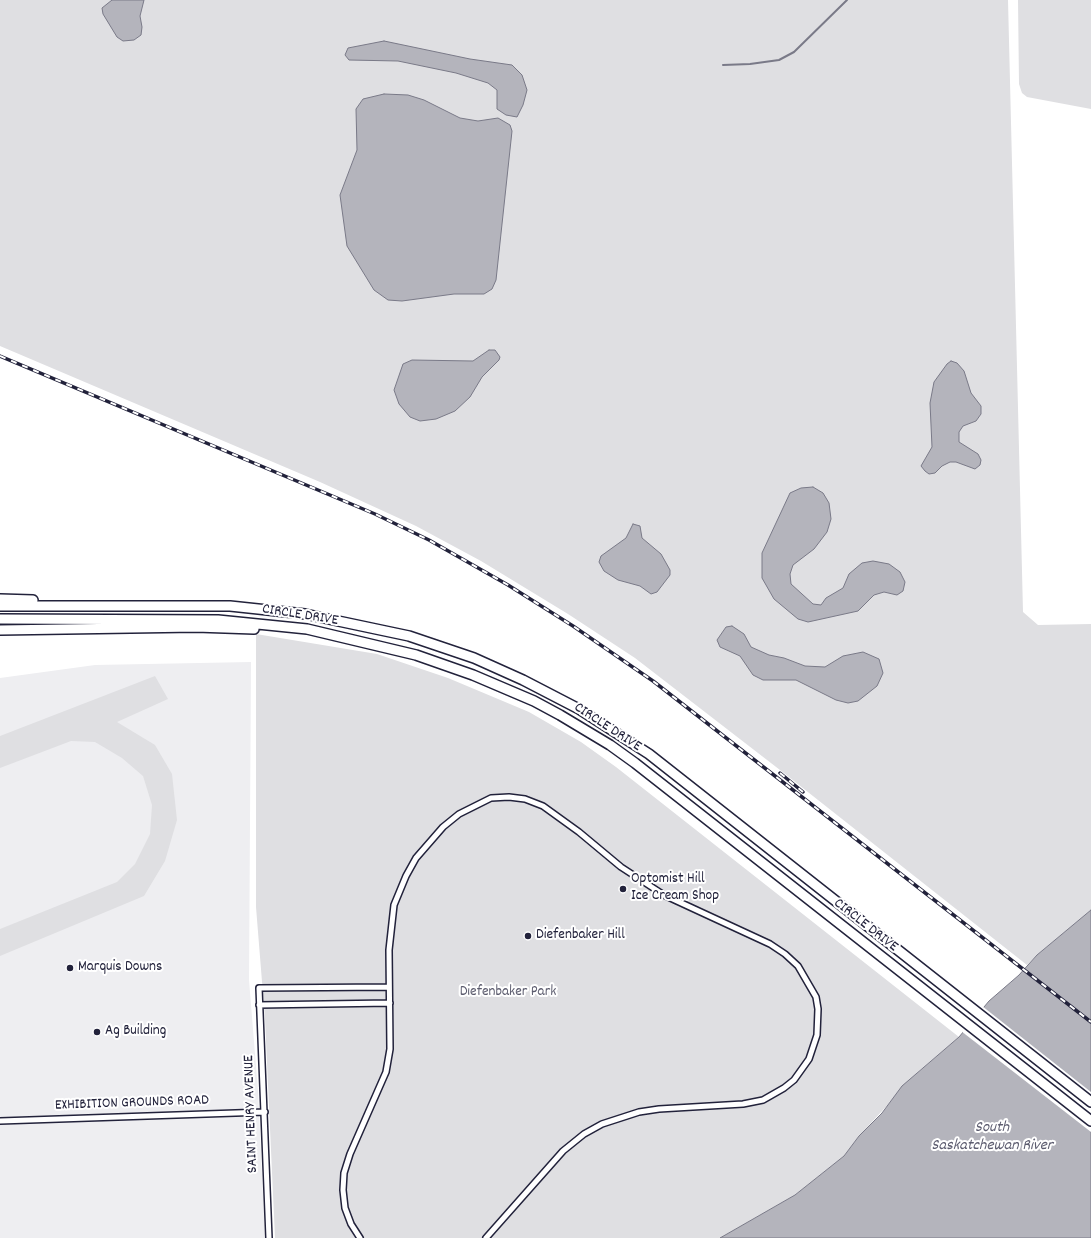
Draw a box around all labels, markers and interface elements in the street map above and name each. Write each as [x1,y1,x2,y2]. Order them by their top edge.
street label: CIRCLE DRIVE [261,601,339,631]
street label: CIRCLE DRIVE [570,700,644,756]
place label: Optomist Hill Ice Cream Shop [631,871,719,906]
marker: Optomist Hill Ice Cream Shop [618,884,628,894]
street label: CIRCLE DRIVE [829,895,901,957]
place label: Diefenbaker Hill [536,927,625,945]
marker: Diefenbaker Hill [523,931,533,941]
place label: Marquis Downs [78,959,162,977]
marker: Marquis Downs [65,963,75,973]
park label: Diefenbaker Park [460,984,556,1002]
place label: Ag Building [105,1023,166,1041]
marker: Ag Building [92,1027,102,1037]
street label: SAINT HENRY AVENUE [241,1055,263,1173]
street label: EXHIBITION GROUNDS ROAD [55,1092,209,1116]
water label: South Saskatchewan River [931,1119,1053,1157]

